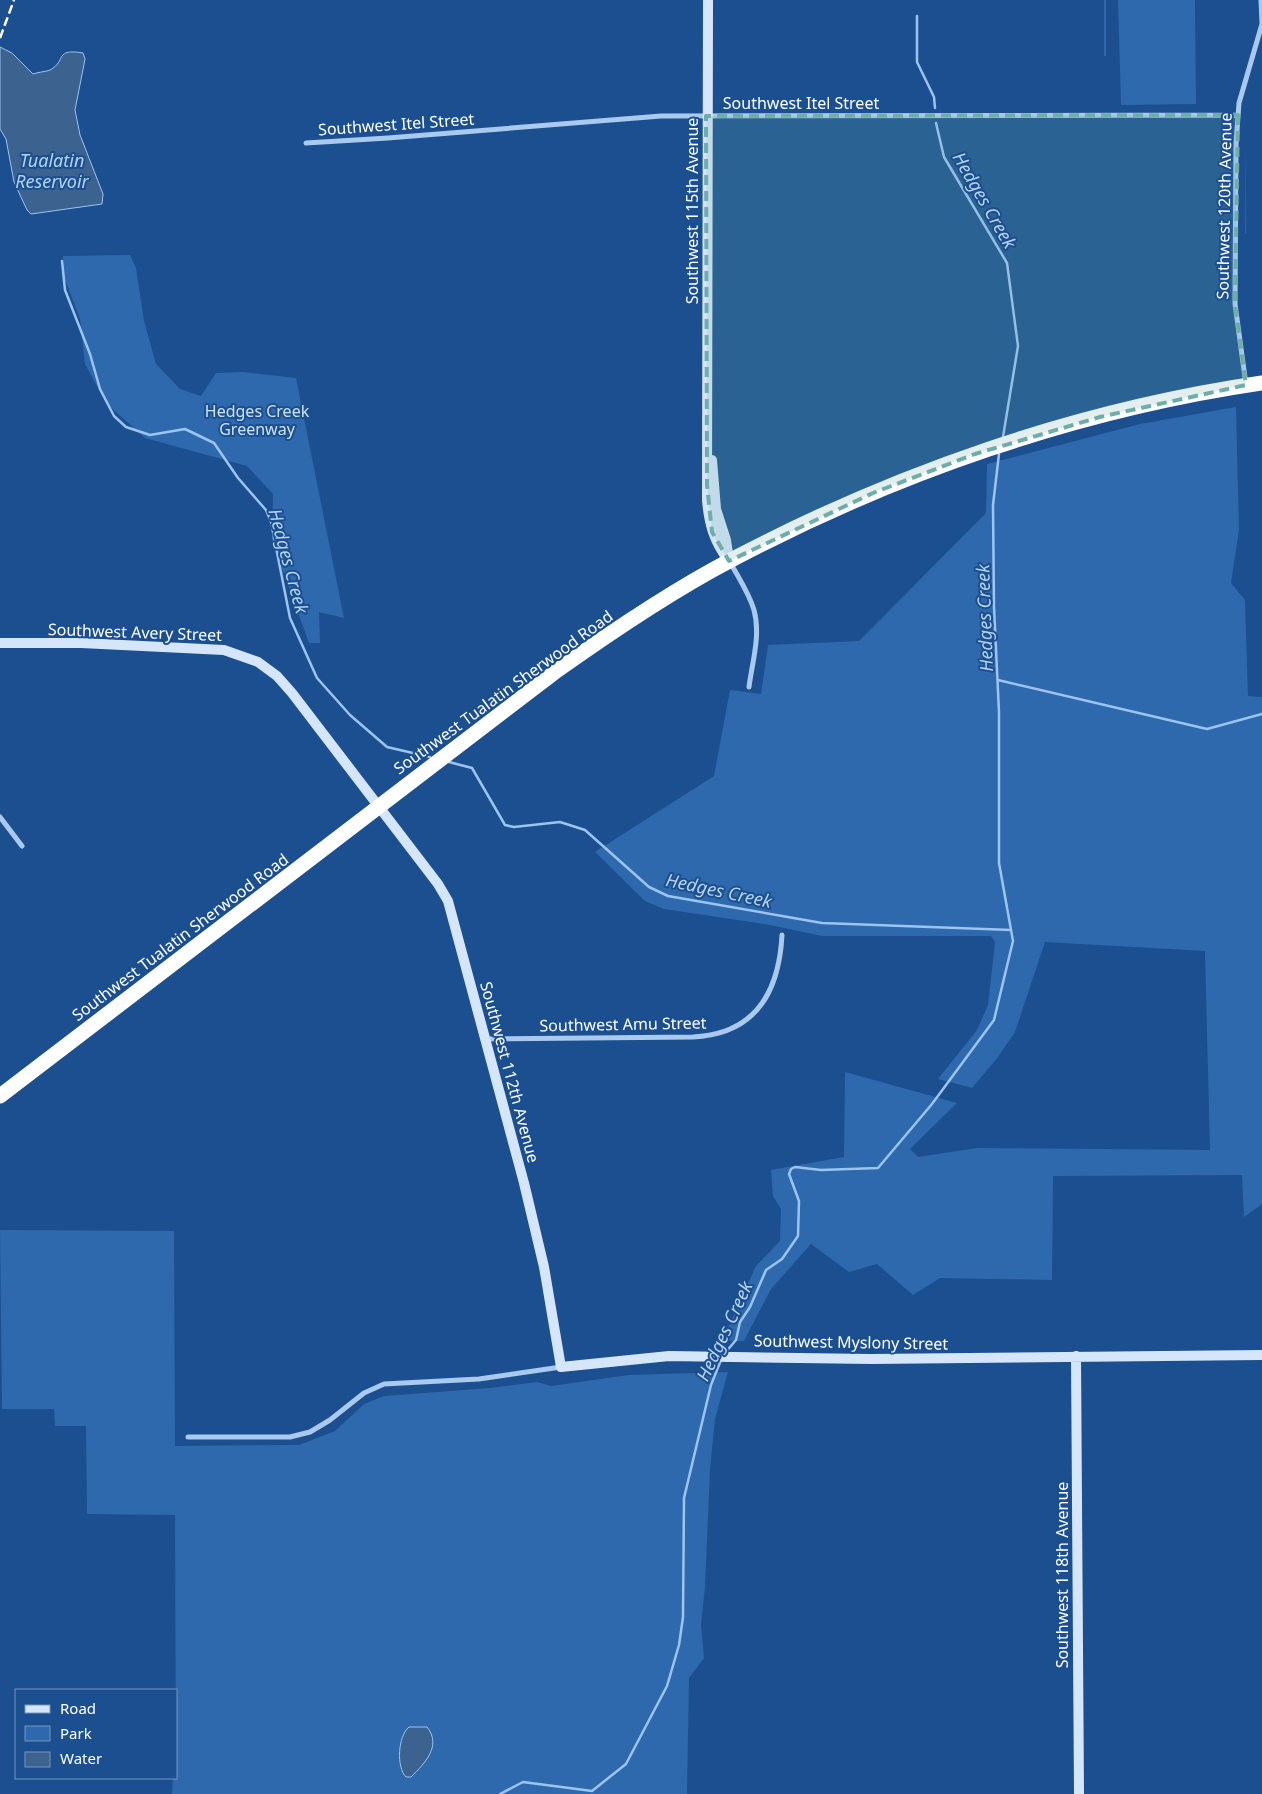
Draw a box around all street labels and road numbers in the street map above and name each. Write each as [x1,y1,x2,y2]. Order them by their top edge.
street label: Southwest Itel Street [723,92,879,114]
street label: Southwest Itel Street [317,108,475,140]
street label: Southwest 120th Avenue [1211,112,1237,300]
street label: Southwest 115th Avenue [681,118,703,304]
street label: Southwest Tualatin Sherwood Road [389,605,617,779]
street label: Southwest Avery Street [48,618,223,646]
street label: Southwest Tualatin Sherwood Road [67,848,293,1026]
street label: Southwest 112th Avenue [475,979,545,1165]
street label: Southwest Amu Street [539,1012,707,1036]
street label: Southwest Myslony Street [754,1329,949,1355]
street label: Southwest 118th Avenue [1051,1482,1073,1668]

